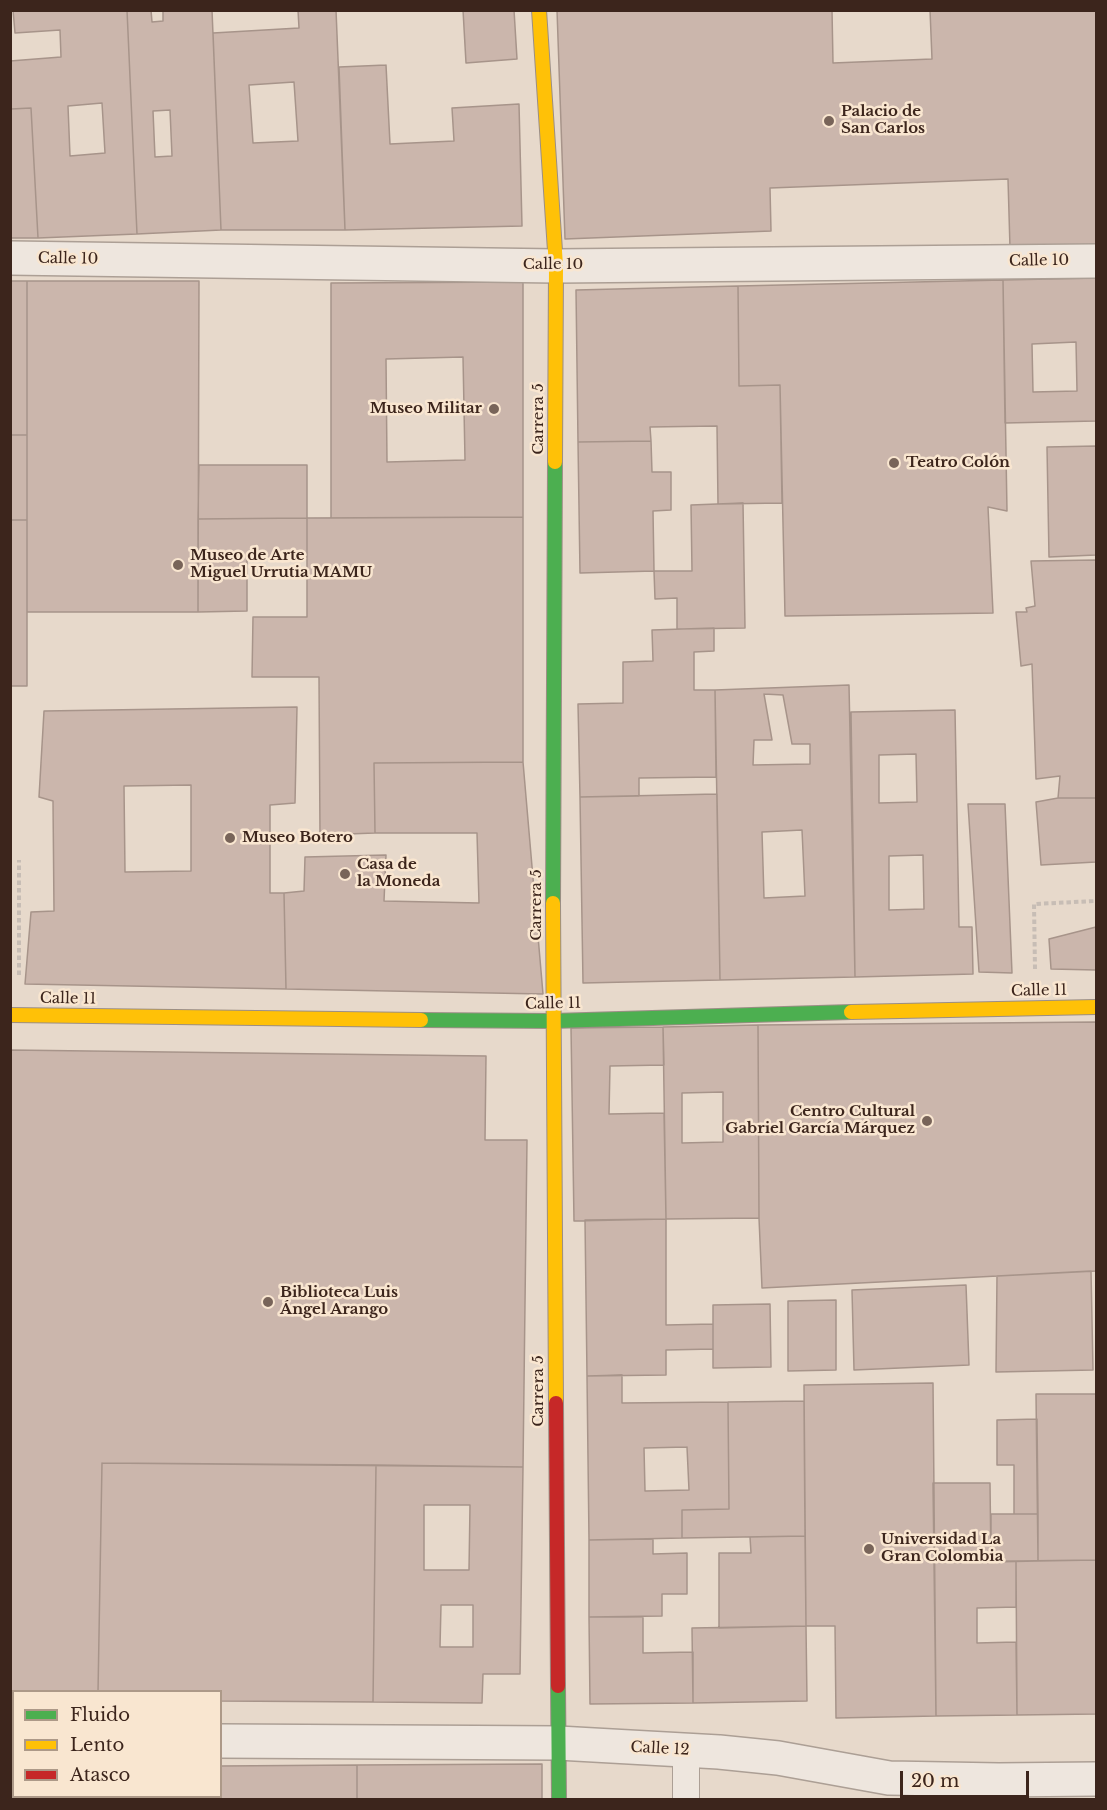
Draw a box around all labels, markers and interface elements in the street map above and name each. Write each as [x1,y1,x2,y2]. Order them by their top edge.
place label: Palacio de San Carlos [841,103,925,138]
marker: Palacio de San Carlos [822,114,836,128]
street label: Calle 10 [38,249,98,269]
street label: Calle 10 [1009,251,1069,271]
street label: Calle 10 [523,256,583,274]
street label: Carrera 5 [530,383,548,455]
place label: Museo Militar [370,400,482,418]
marker: Museo Militar [487,402,501,416]
place label: Teatro Colón [906,454,1010,472]
marker: Teatro Colón [887,456,901,470]
place label: Museo de Arte Miguel Urrutia MAMU [190,547,372,582]
marker: Museo de Arte Miguel Urrutia MAMU [171,558,185,572]
place label: Museo Botero [242,829,353,847]
marker: Museo Botero [223,831,237,845]
place label: Casa de la Moneda [357,856,440,891]
marker: Casa de la Moneda [338,867,352,881]
street label: Carrera 5 [528,869,546,941]
street label: Calle 11 [1011,982,1067,1000]
street label: Calle 11 [40,990,96,1008]
street label: Calle 11 [525,995,581,1013]
place label: Centro Cultural Gabriel García Márquez [725,1103,915,1138]
marker: Centro Cultural Gabriel García Márquez [920,1114,934,1128]
place label: Biblioteca Luis Ángel Arango [280,1284,398,1319]
marker: Biblioteca Luis Ángel Arango [261,1295,275,1309]
street label: Carrera 5 [530,1355,548,1427]
place label: Universidad La Gran Colombia [881,1531,1003,1566]
marker: Universidad La Gran Colombia [862,1542,876,1556]
legend [12,1690,222,1798]
text: Fluido [70,1704,130,1726]
text: Lento [70,1734,124,1756]
street label: Calle 12 [630,1738,690,1760]
scale bar [903,1759,1032,1797]
text: Atasco [70,1764,130,1786]
text: 20 m [911,1770,959,1792]

